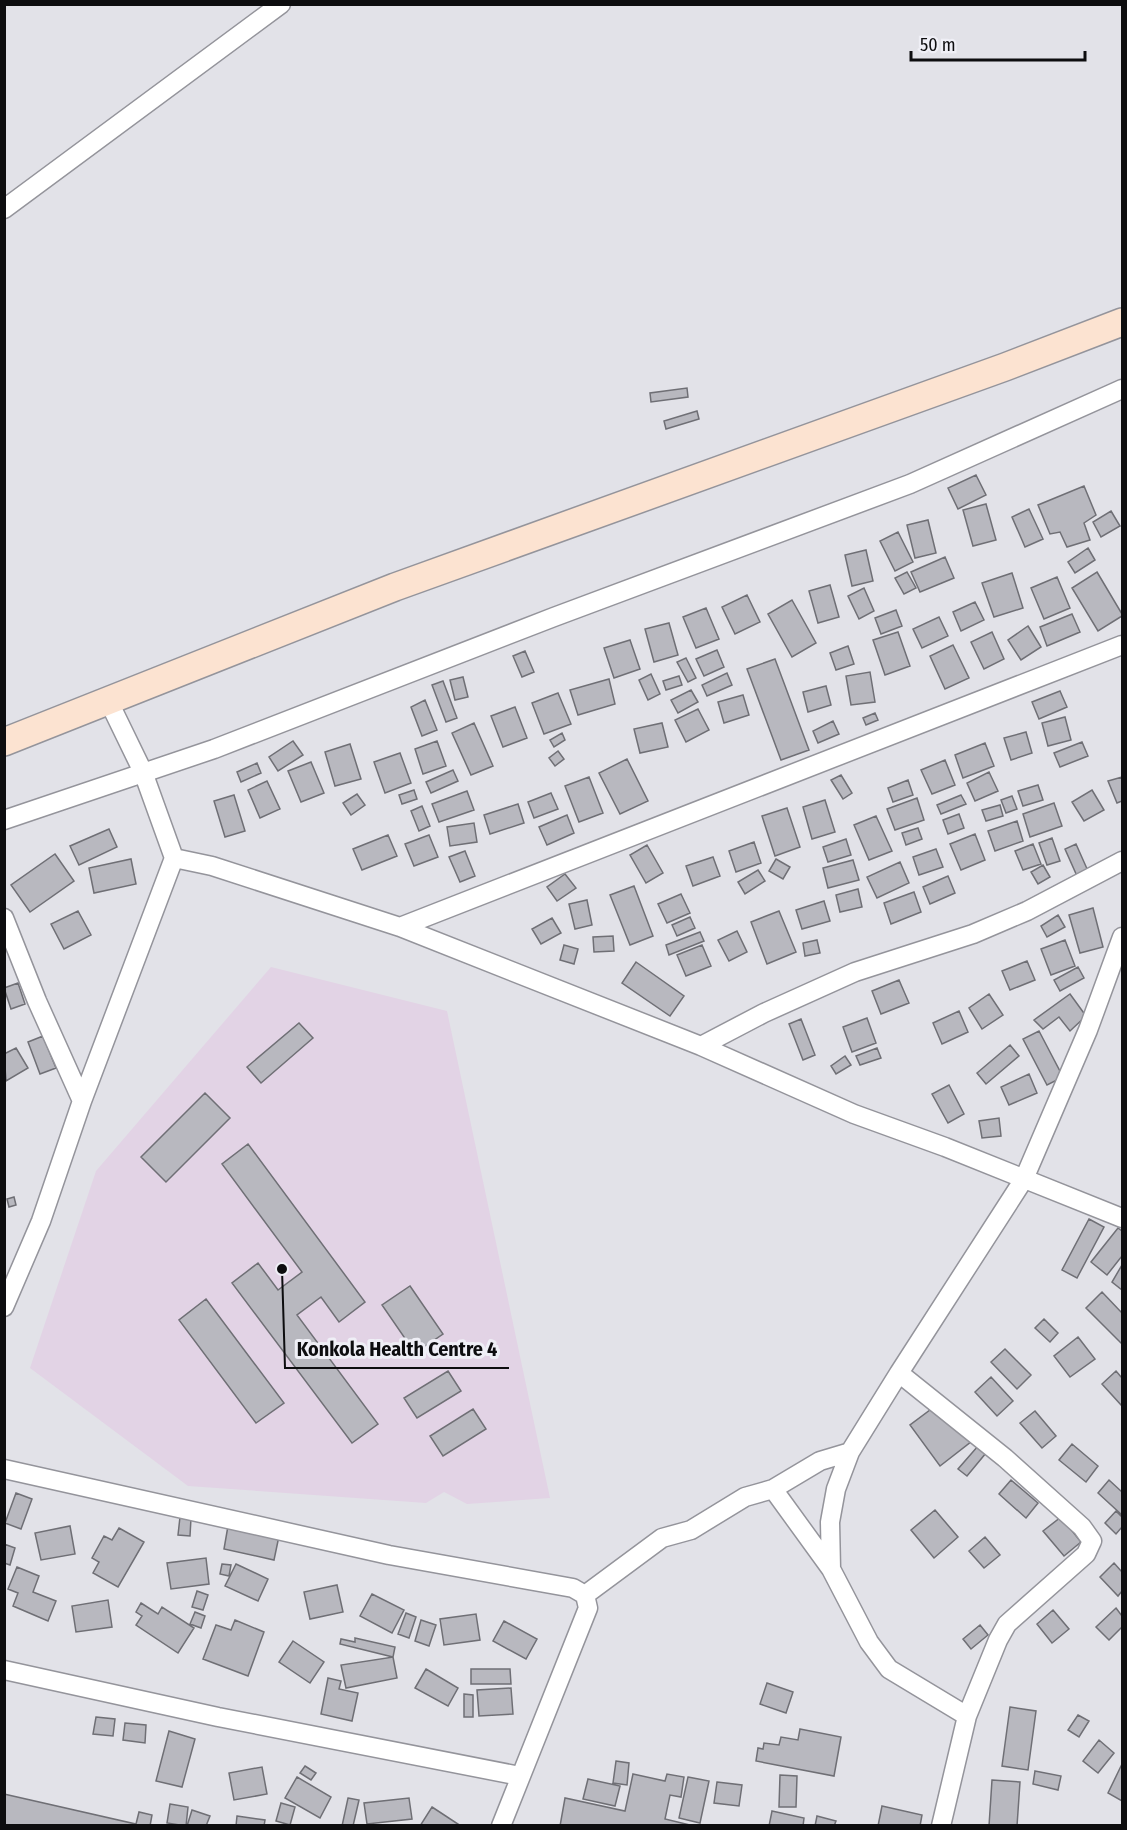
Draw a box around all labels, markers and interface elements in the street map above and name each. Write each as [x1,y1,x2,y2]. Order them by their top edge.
scale bar [911,24,1085,62]
text: 50 m [920,34,956,56]
callout: Konkola Health Centre 4 [285,1330,509,1368]
text: Konkola Health Centre 4 [297,1337,497,1361]

